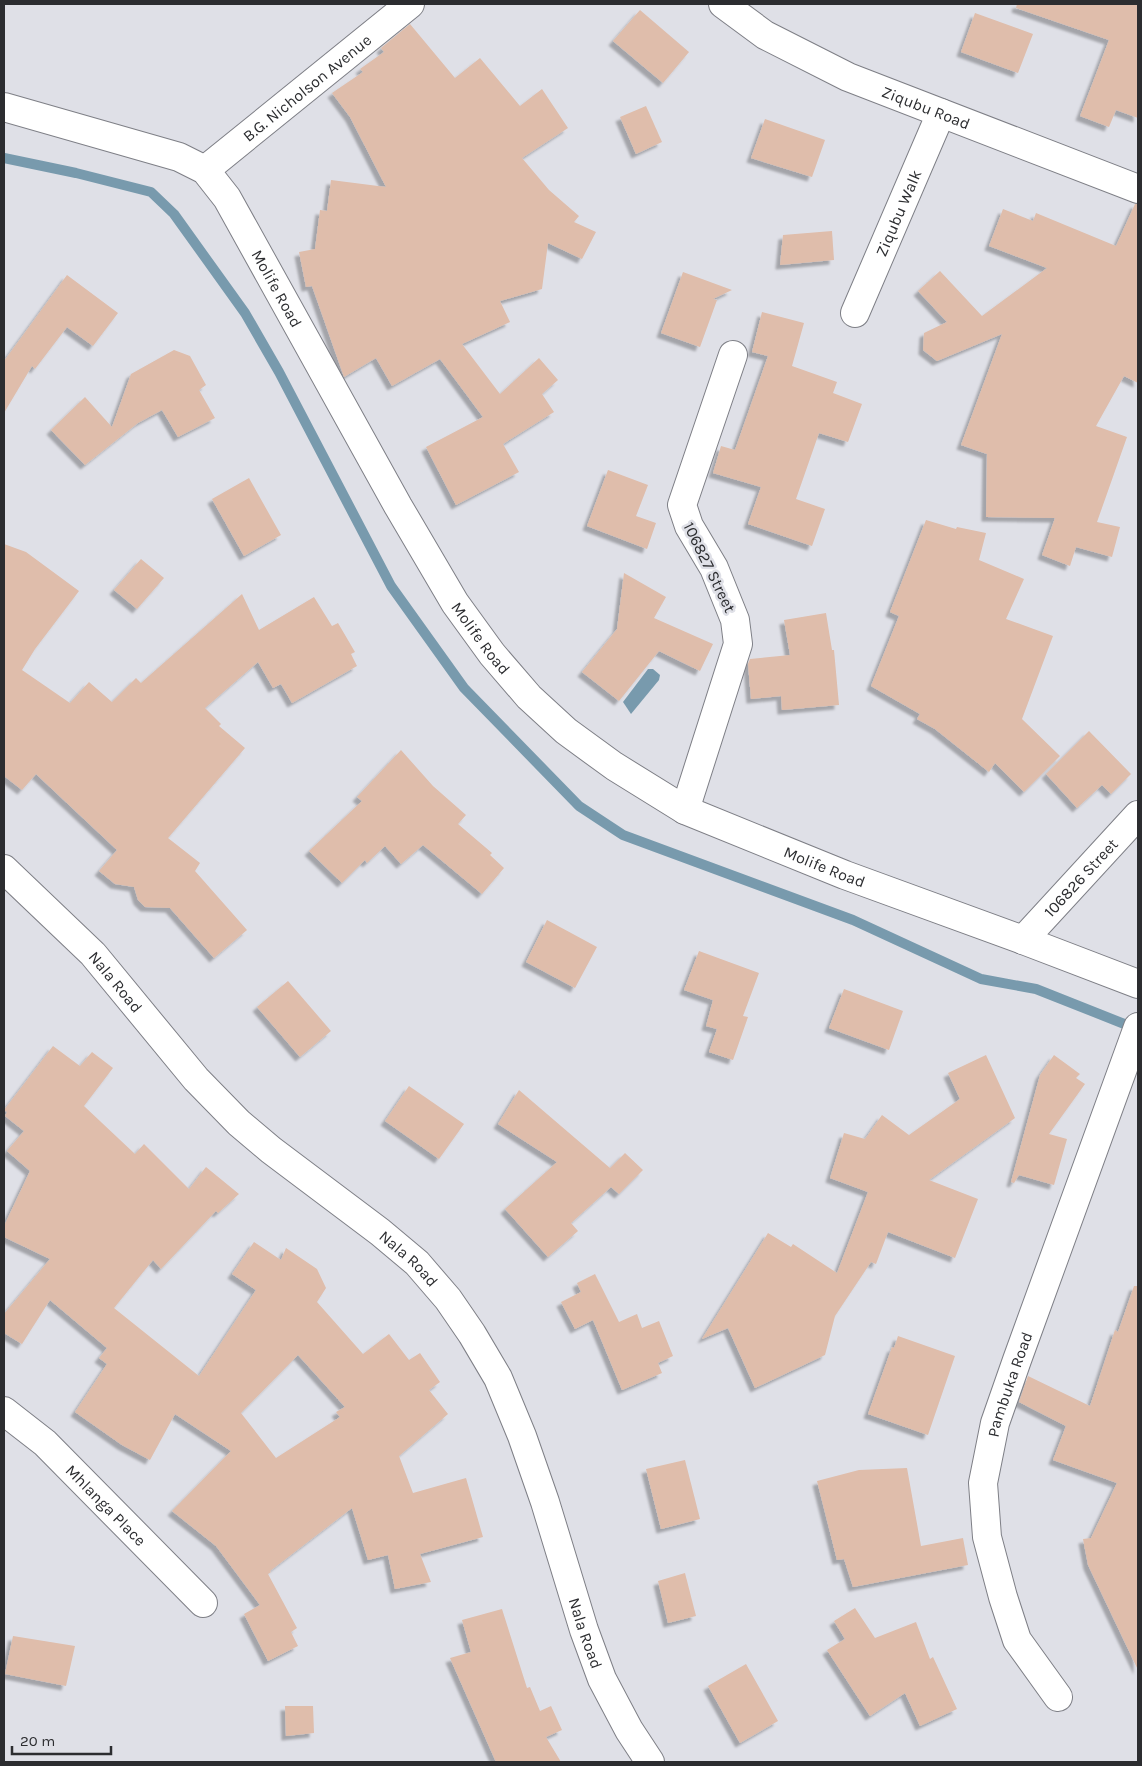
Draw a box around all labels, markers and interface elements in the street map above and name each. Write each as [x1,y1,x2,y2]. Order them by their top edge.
street label: B.G. Nicholson Avenue [239,30,375,146]
street label: Ziqubu Road [879,82,973,133]
street label: Ziqubu Walk [872,167,926,259]
street label: Molife Road [248,246,306,331]
street label: 106827 Street [679,519,740,616]
street label: Molife Road [447,598,514,678]
street label: 106826 Street [1040,835,1122,921]
street label: Molife Road [781,842,868,892]
street label: Nala Road [85,948,146,1017]
street label: Nala Road [375,1227,442,1291]
street label: Pambuka Road [983,1329,1036,1439]
street label: Mhlanga Place [62,1461,150,1550]
street label: Nala Road [565,1595,606,1671]
scale bar [12,1724,111,1756]
text: 20 m [20,1732,55,1750]

